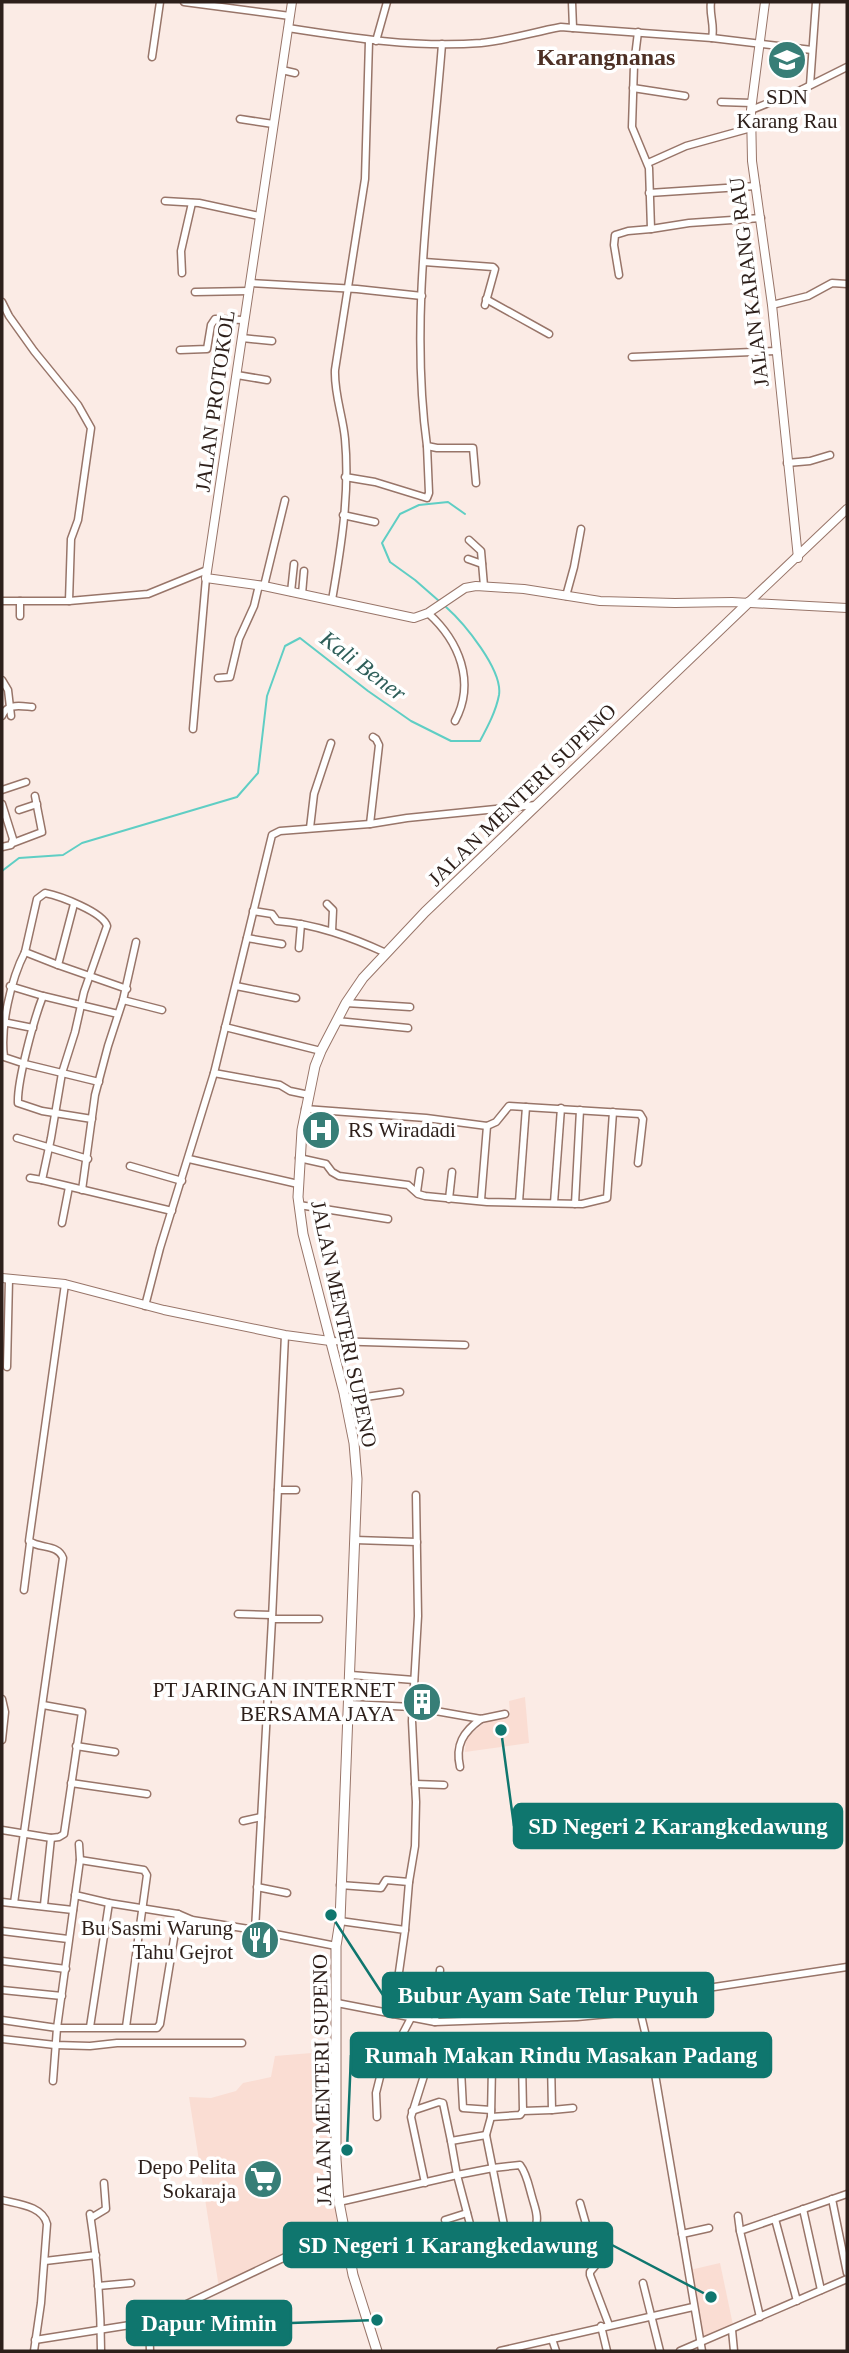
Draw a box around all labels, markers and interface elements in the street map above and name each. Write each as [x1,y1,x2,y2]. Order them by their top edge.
school or university icon: SDN Karang Rau [766,39,808,81]
district label: Karangnanas [537,44,675,70]
place label: SDN Karang Rau [737,85,838,133]
street label: JALAN KARANG RAU [724,176,774,388]
street label: JALAN PROTOKOL [190,309,240,493]
water label: Kali Bener [315,625,411,707]
street label: JALAN MENTERI SUPENO [423,699,621,891]
hospital icon: RS Wiradadi [300,1109,342,1151]
place label: RS Wiradadi [348,1118,456,1142]
street label: JALAN MENTERI SUPENO [306,1198,382,1450]
place label: PT JARINGAN INTERNET BERSAMA JAYA [153,1678,396,1726]
building icon: PT JARINGAN INTERNET BERSAMA JAYA [401,1681,443,1723]
callout: SD Negeri 2 Karangkedawung [514,1804,842,1848]
text: SD Negeri 2 Karangkedawung [528,1814,828,1839]
place label: Bu Sasmi Warung Tahu Gejrot [81,1916,234,1964]
restaurant icon: Bu Sasmi Warung Tahu Gejrot [239,1919,281,1961]
street label: JALAN MENTERI SUPENO [308,1954,336,2206]
callout: Bubur Ayam Sate Telur Puyuh [383,1973,713,2017]
text: Bubur Ayam Sate Telur Puyuh [398,1983,698,2008]
callout: Rumah Makan Rindu Masakan Padang [351,2033,771,2077]
text: Rumah Makan Rindu Masakan Padang [365,2043,758,2068]
place label: Depo Pelita Sokaraja [137,2155,237,2203]
supermarket icon: Depo Pelita Sokaraja [242,2158,284,2200]
callout: SD Negeri 1 Karangkedawung [284,2223,612,2267]
text: SD Negeri 1 Karangkedawung [298,2233,598,2258]
callout: Dapur Mimin [127,2301,291,2345]
text: Dapur Mimin [141,2311,277,2336]

